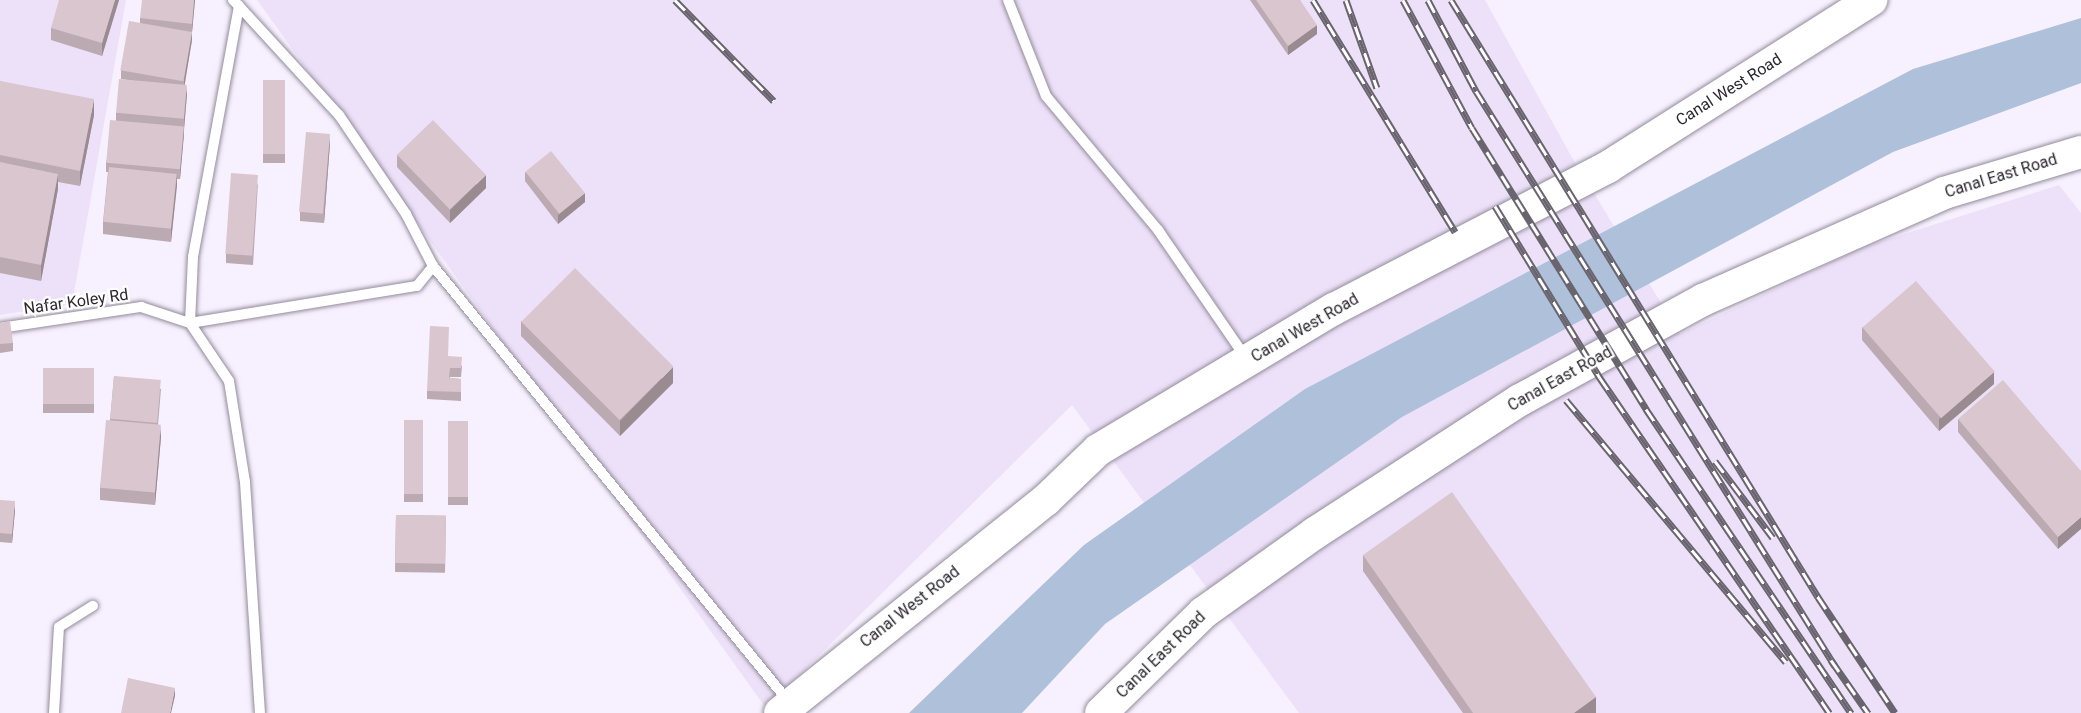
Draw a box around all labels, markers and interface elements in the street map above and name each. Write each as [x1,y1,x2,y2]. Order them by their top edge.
street label: Canal West Road [1673,50,1785,130]
street label: Canal East Road [1942,150,2060,202]
street label: Nafar Koley Rd [22,285,130,319]
street label: Canal West Road [1248,289,1362,367]
street label: Canal East Road [1504,342,1616,416]
street label: Canal West Road [856,562,964,652]
street label: Canal East Road [1112,608,1210,702]

